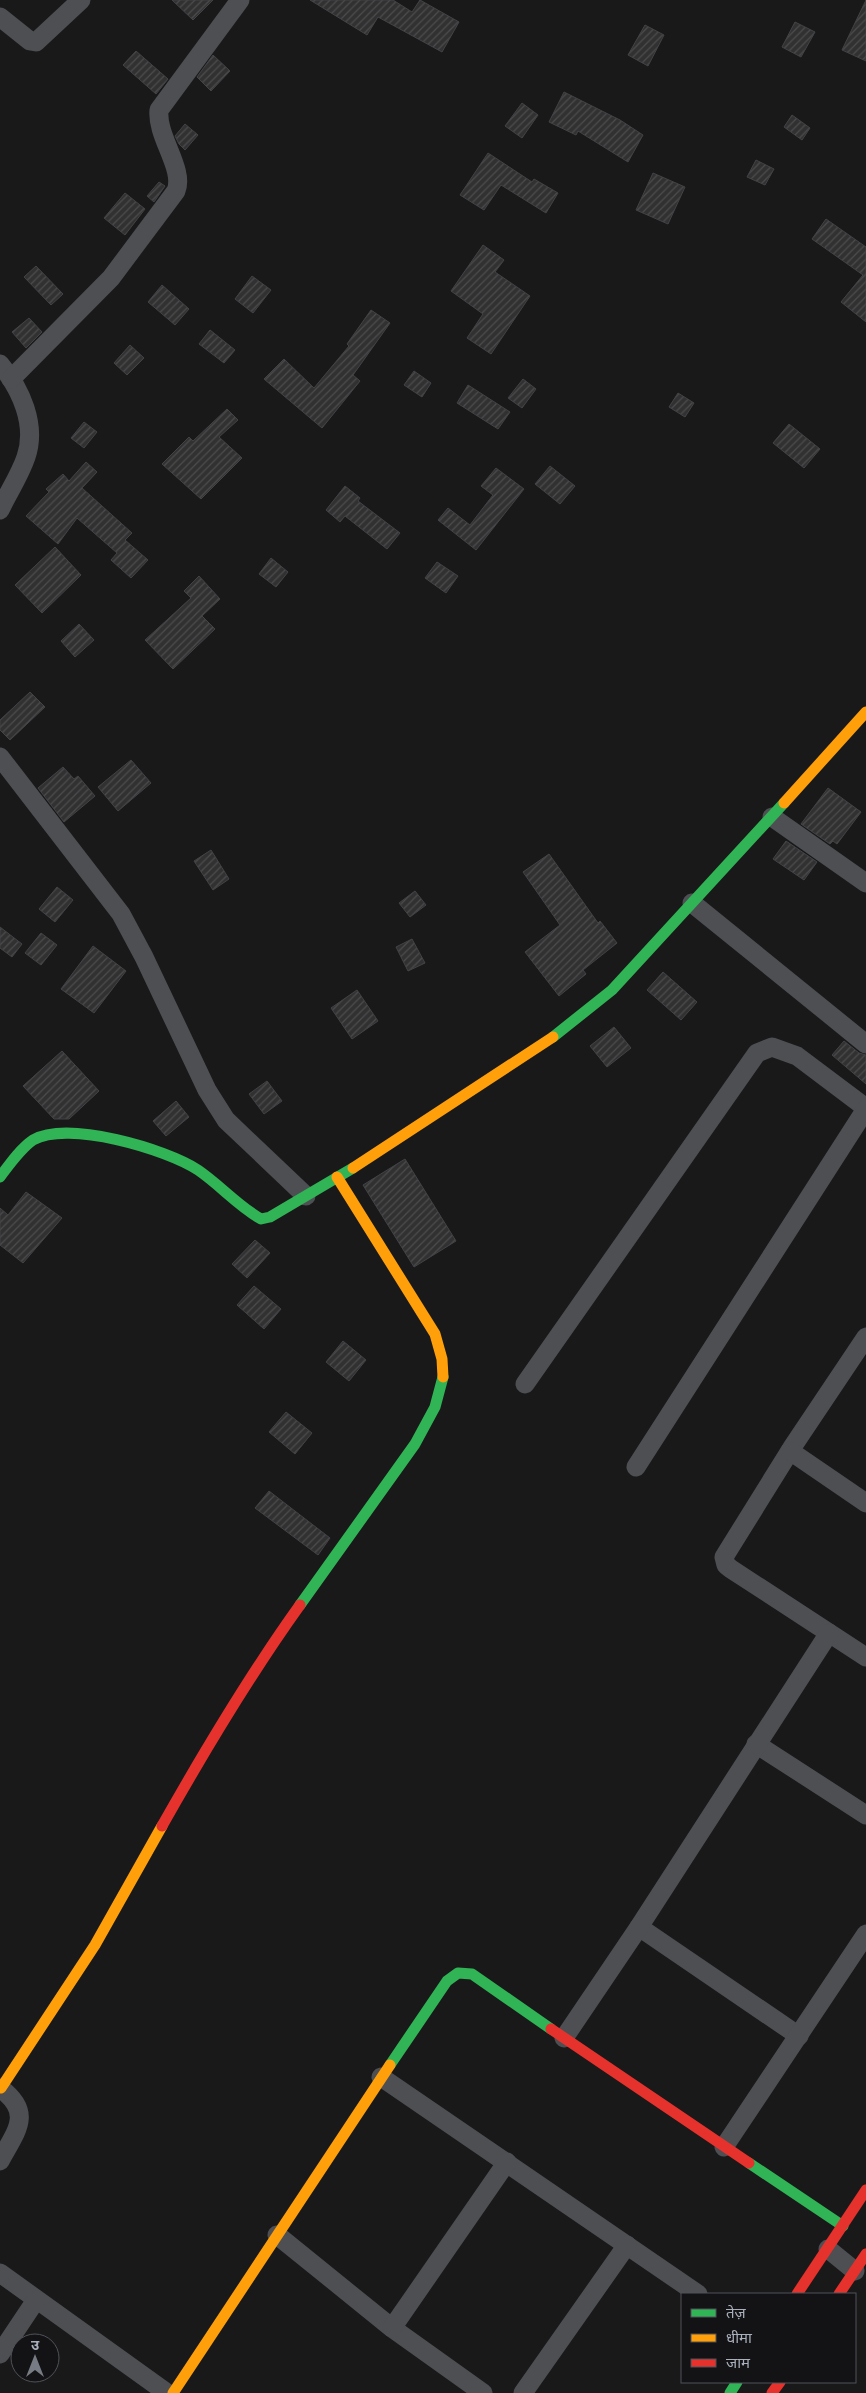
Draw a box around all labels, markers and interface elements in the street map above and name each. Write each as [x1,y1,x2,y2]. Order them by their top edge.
legend [681,2293,856,2383]
text: तेज़ [726,2303,747,2322]
text: धीमा [726,2328,753,2347]
north arrow [10,2333,60,2383]
text: उ [31,2336,40,2353]
text: जाम [726,2353,751,2372]

